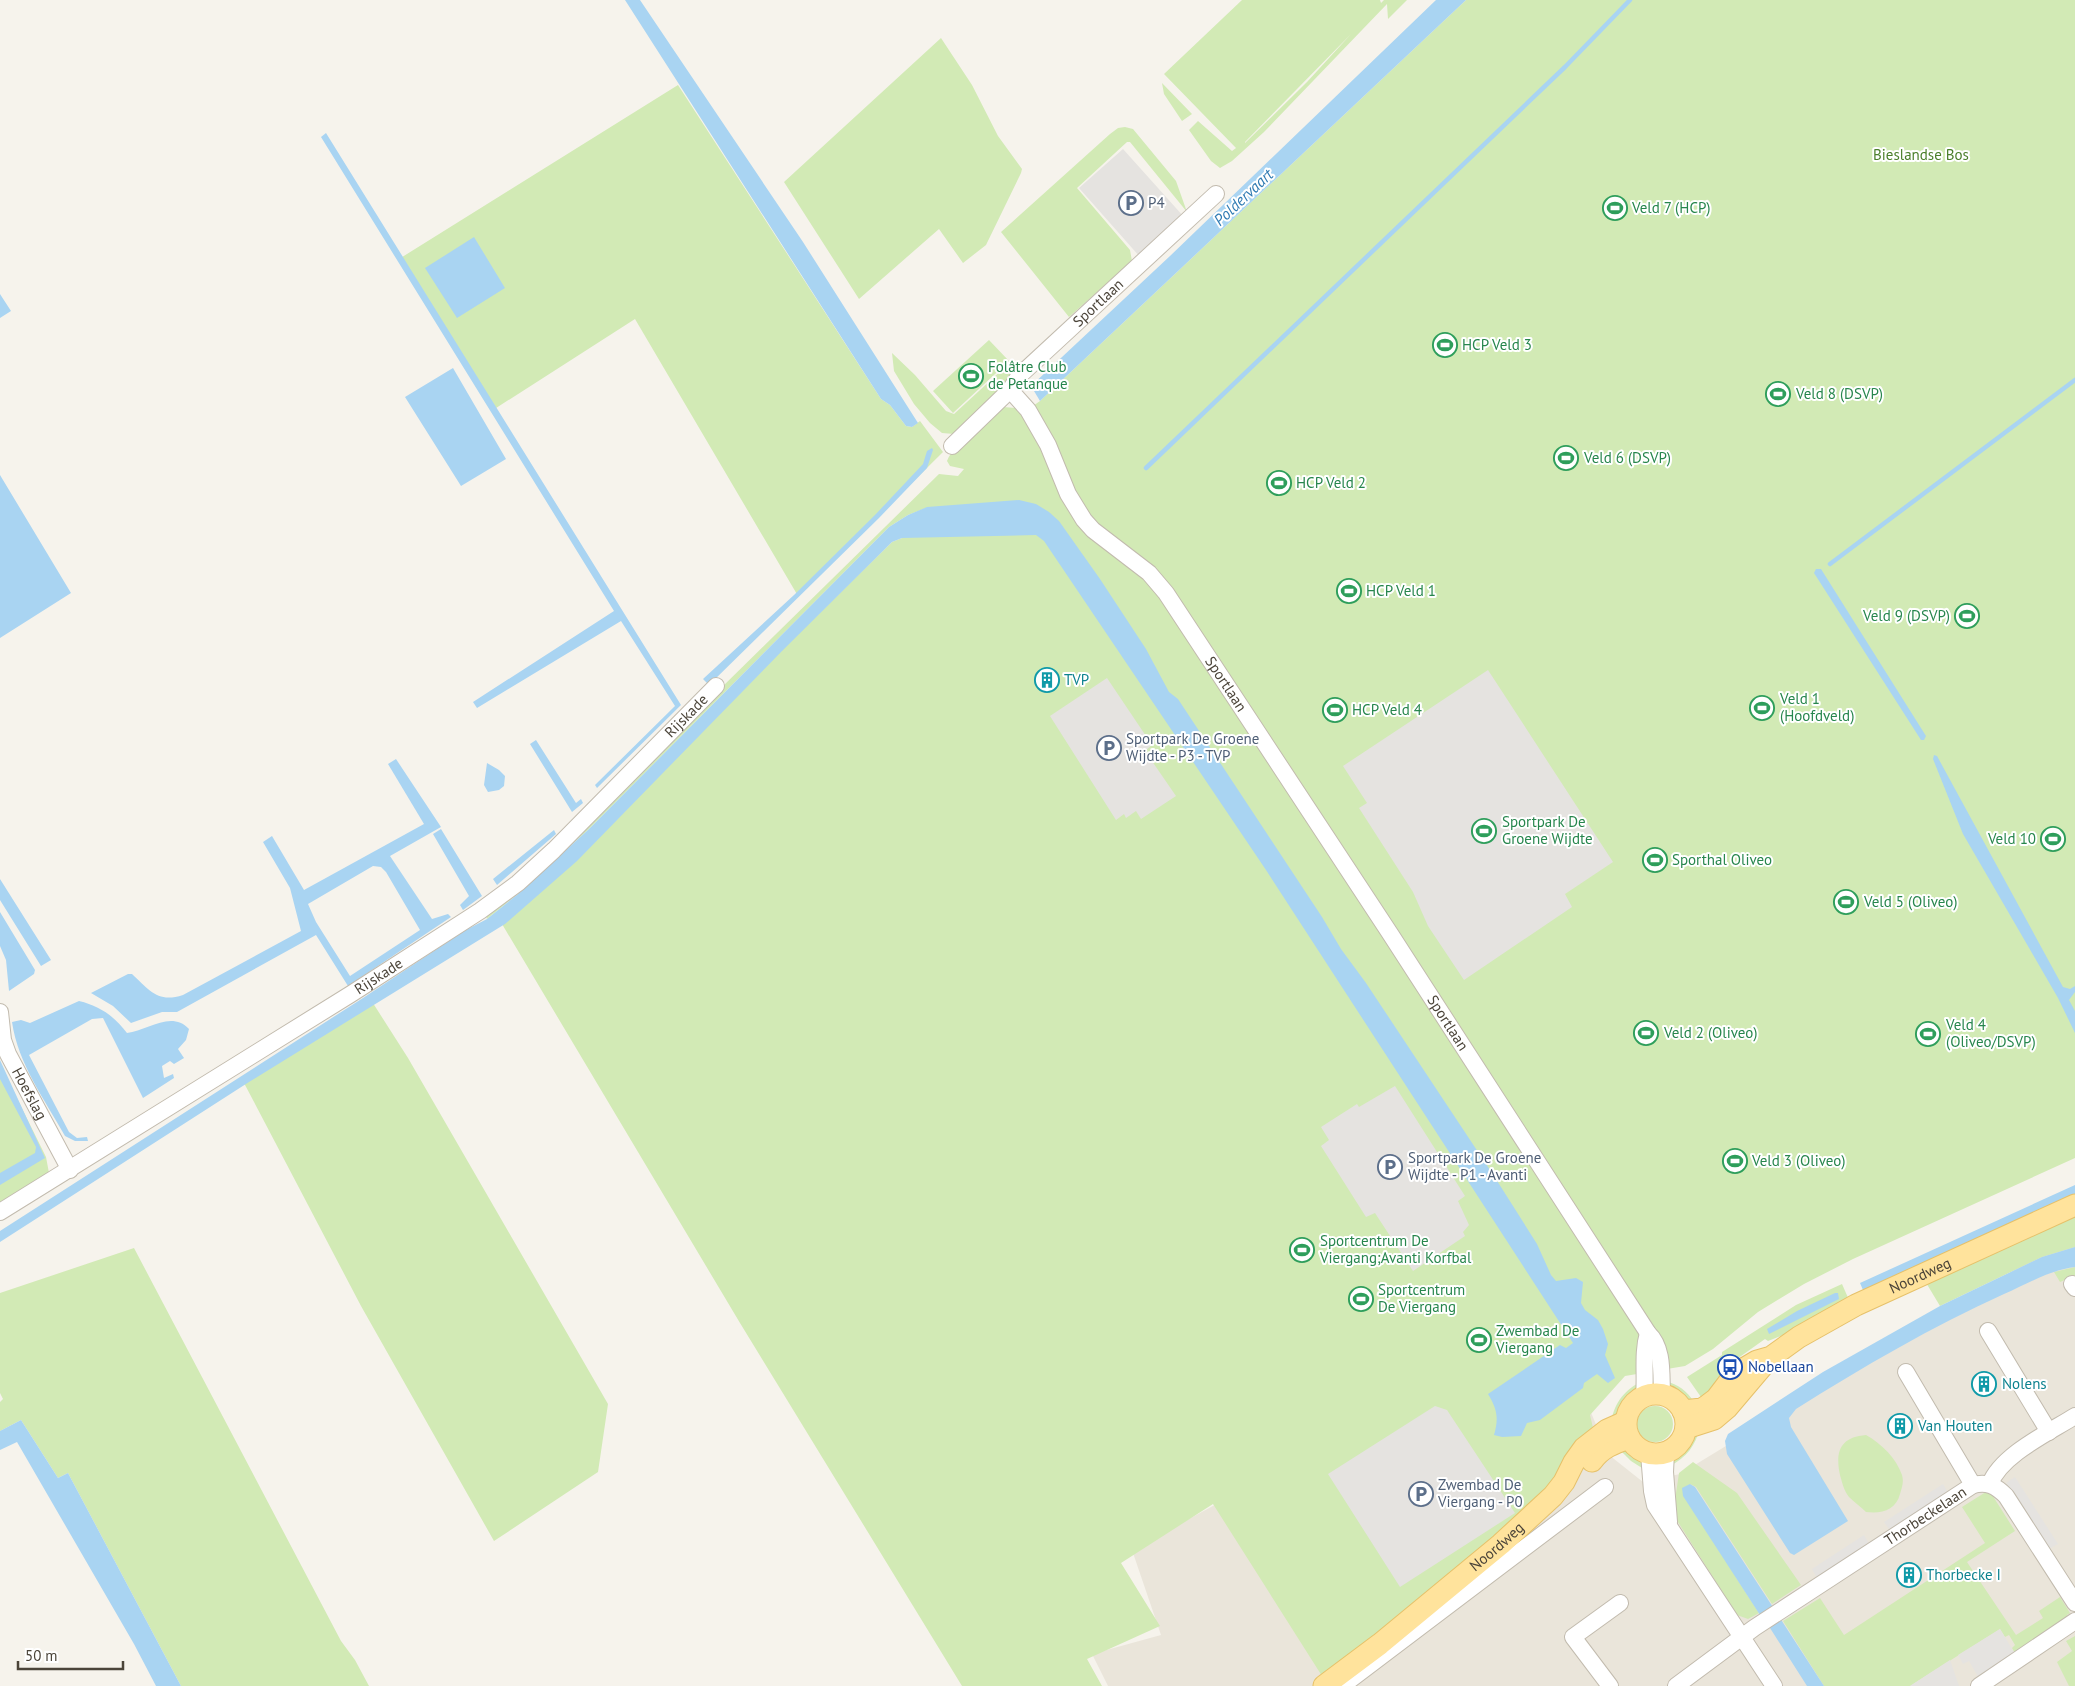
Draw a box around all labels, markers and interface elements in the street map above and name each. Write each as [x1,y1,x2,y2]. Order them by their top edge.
park label: Bieslandse Bos [1873,145,1969,164]
water label: Poldervaart [1209,164,1278,230]
parking icon: P4 [1118,190,1144,216]
place label: P4 [1148,193,1165,212]
sports icon: Veld 7 (HCP) [1602,195,1628,221]
place label: Veld 7 (HCP) [1631,198,1711,217]
street label: Sportlaan [1068,274,1127,331]
sports icon: HCP Veld 3 [1432,332,1458,358]
place label: HCP Veld 3 [1462,335,1532,354]
place label: Folâtre Club de Petanque [988,357,1068,393]
sports icon: Folâtre Club de Petanque [958,363,984,389]
sports icon: Veld 8 (DSVP) [1765,381,1791,407]
place label: Veld 8 (DSVP) [1795,384,1883,403]
sports icon: Veld 6 (DSVP) [1553,445,1579,471]
place label: Veld 6 (DSVP) [1583,448,1671,467]
sports icon: HCP Veld 2 [1266,470,1292,496]
place label: HCP Veld 2 [1296,473,1366,492]
sports icon: HCP Veld 1 [1336,578,1362,604]
place label: HCP Veld 1 [1366,581,1436,600]
sports icon: Veld 9 (DSVP) [1954,603,1980,629]
place label: Veld 9 (DSVP) [1862,606,1950,625]
street label: Sportlaan [1201,653,1251,715]
building icon: TVP [1034,667,1060,693]
place label: TVP [1064,670,1089,689]
place label: Veld 1 (Hoofdveld) [1779,689,1854,725]
street label: Rijskade [660,690,712,741]
sports icon: Veld 1 (Hoofdveld) [1749,695,1775,721]
sports icon: HCP Veld 4 [1322,697,1348,723]
place label: HCP Veld 4 [1352,700,1422,719]
place label: Sportpark De Groene Wijdte - P3 - TVP [1126,729,1259,765]
parking icon: Sportpark De Groene Wijdte - P3 - TVP [1096,735,1122,761]
place label: Sportpark De Groene Wijdte [1502,812,1593,848]
sports icon: Sportpark De Groene Wijdte [1471,818,1497,844]
sports icon: Veld 10 [2040,826,2066,852]
place label: Veld 10 [1987,829,2036,848]
sports icon: Sporthal Oliveo [1642,847,1668,873]
place label: Sporthal Oliveo [1672,850,1772,869]
sports icon: Veld 5 (Oliveo) [1833,889,1859,915]
place label: Veld 5 (Oliveo) [1863,892,1957,911]
street label: Rijskade [351,953,406,998]
street label: Sportlaan [1423,991,1473,1054]
place label: Veld 4 (Oliveo/DSVP) [1945,1015,2036,1051]
sports icon: Veld 2 (Oliveo) [1633,1020,1659,1046]
sports icon: Veld 4 (Oliveo/DSVP) [1915,1021,1941,1047]
place label: Veld 2 (Oliveo) [1663,1023,1757,1042]
street label: Hoefslag [8,1064,51,1123]
place label: Sportpark De Groene Wijdte - P1 - Avanti [1408,1148,1541,1184]
sports icon: Veld 3 (Oliveo) [1722,1148,1748,1174]
place label: Veld 3 (Oliveo) [1751,1151,1845,1170]
parking icon: Sportpark De Groene Wijdte - P1 - Avanti [1377,1154,1403,1180]
place label: Sportcentrum De Viergang;Avanti Korfbal [1319,1231,1472,1267]
sports icon: Sportcentrum De Viergang;Avanti Korfbal [1289,1237,1315,1263]
street label: Noordweg [1886,1253,1954,1298]
place label: Sportcentrum De Viergang [1378,1280,1465,1316]
sports icon: Sportcentrum De Viergang [1348,1286,1374,1312]
place label: Zwembad De Viergang [1495,1321,1579,1357]
sports icon: Zwembad De Viergang [1466,1327,1492,1353]
bus stop icon: Nobellaan [1717,1354,1743,1380]
place label: Nobellaan [1748,1357,1814,1376]
building icon: Nolens [1971,1371,1997,1397]
place label: Nolens [2002,1374,2047,1393]
building icon: Van Houten [1887,1413,1913,1439]
place label: Van Houten [1917,1416,1992,1435]
place label: Zwembad De Viergang - P0 [1437,1475,1523,1511]
parking icon: Zwembad De Viergang - P0 [1408,1481,1434,1507]
street label: Thorbeckelaan [1881,1482,1970,1549]
street label: Noordweg [1465,1518,1528,1575]
building icon: Thorbecke I [1896,1562,1922,1588]
place label: Thorbecke I [1926,1565,2001,1584]
scale bar [18,1638,122,1670]
text: 50 m [25,1646,58,1665]

